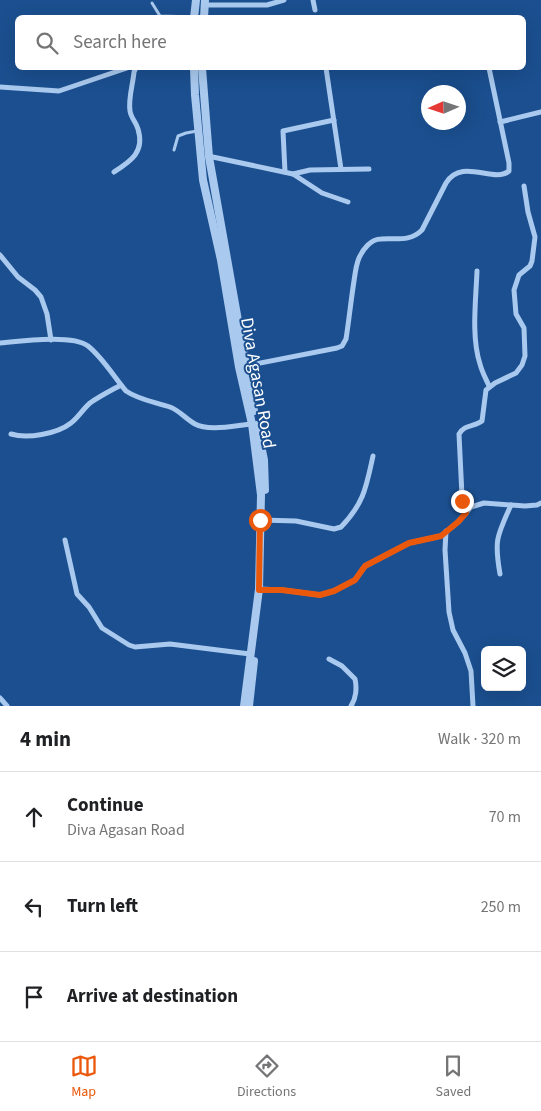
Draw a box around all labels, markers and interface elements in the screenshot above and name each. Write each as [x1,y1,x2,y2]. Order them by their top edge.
search box [15,15,526,70]
icon: search [33,29,61,57]
text: Search here [73,29,167,56]
north arrow [421,85,466,130]
street label: Diva Agasan Road [234,316,282,450]
route end [451,490,474,513]
route start [249,509,272,532]
map controls [481,646,526,691]
button: layers [481,646,526,691]
text: 4 min [20,724,71,754]
text: Walk · 320 m [438,728,521,750]
text: Continue [67,792,144,819]
icon: ahead [20,803,48,831]
text: 70 m [489,806,521,828]
text: Diva Agasan Road [67,819,185,841]
icon: left [20,893,48,921]
text: Turn left [67,893,138,920]
text: 250 m [481,896,521,918]
icon: arrive [20,983,48,1011]
text: Arrive at destination [67,983,238,1010]
tab: Map [70,1052,98,1102]
tab: Directions [237,1052,296,1102]
tab: Saved [436,1052,471,1102]

